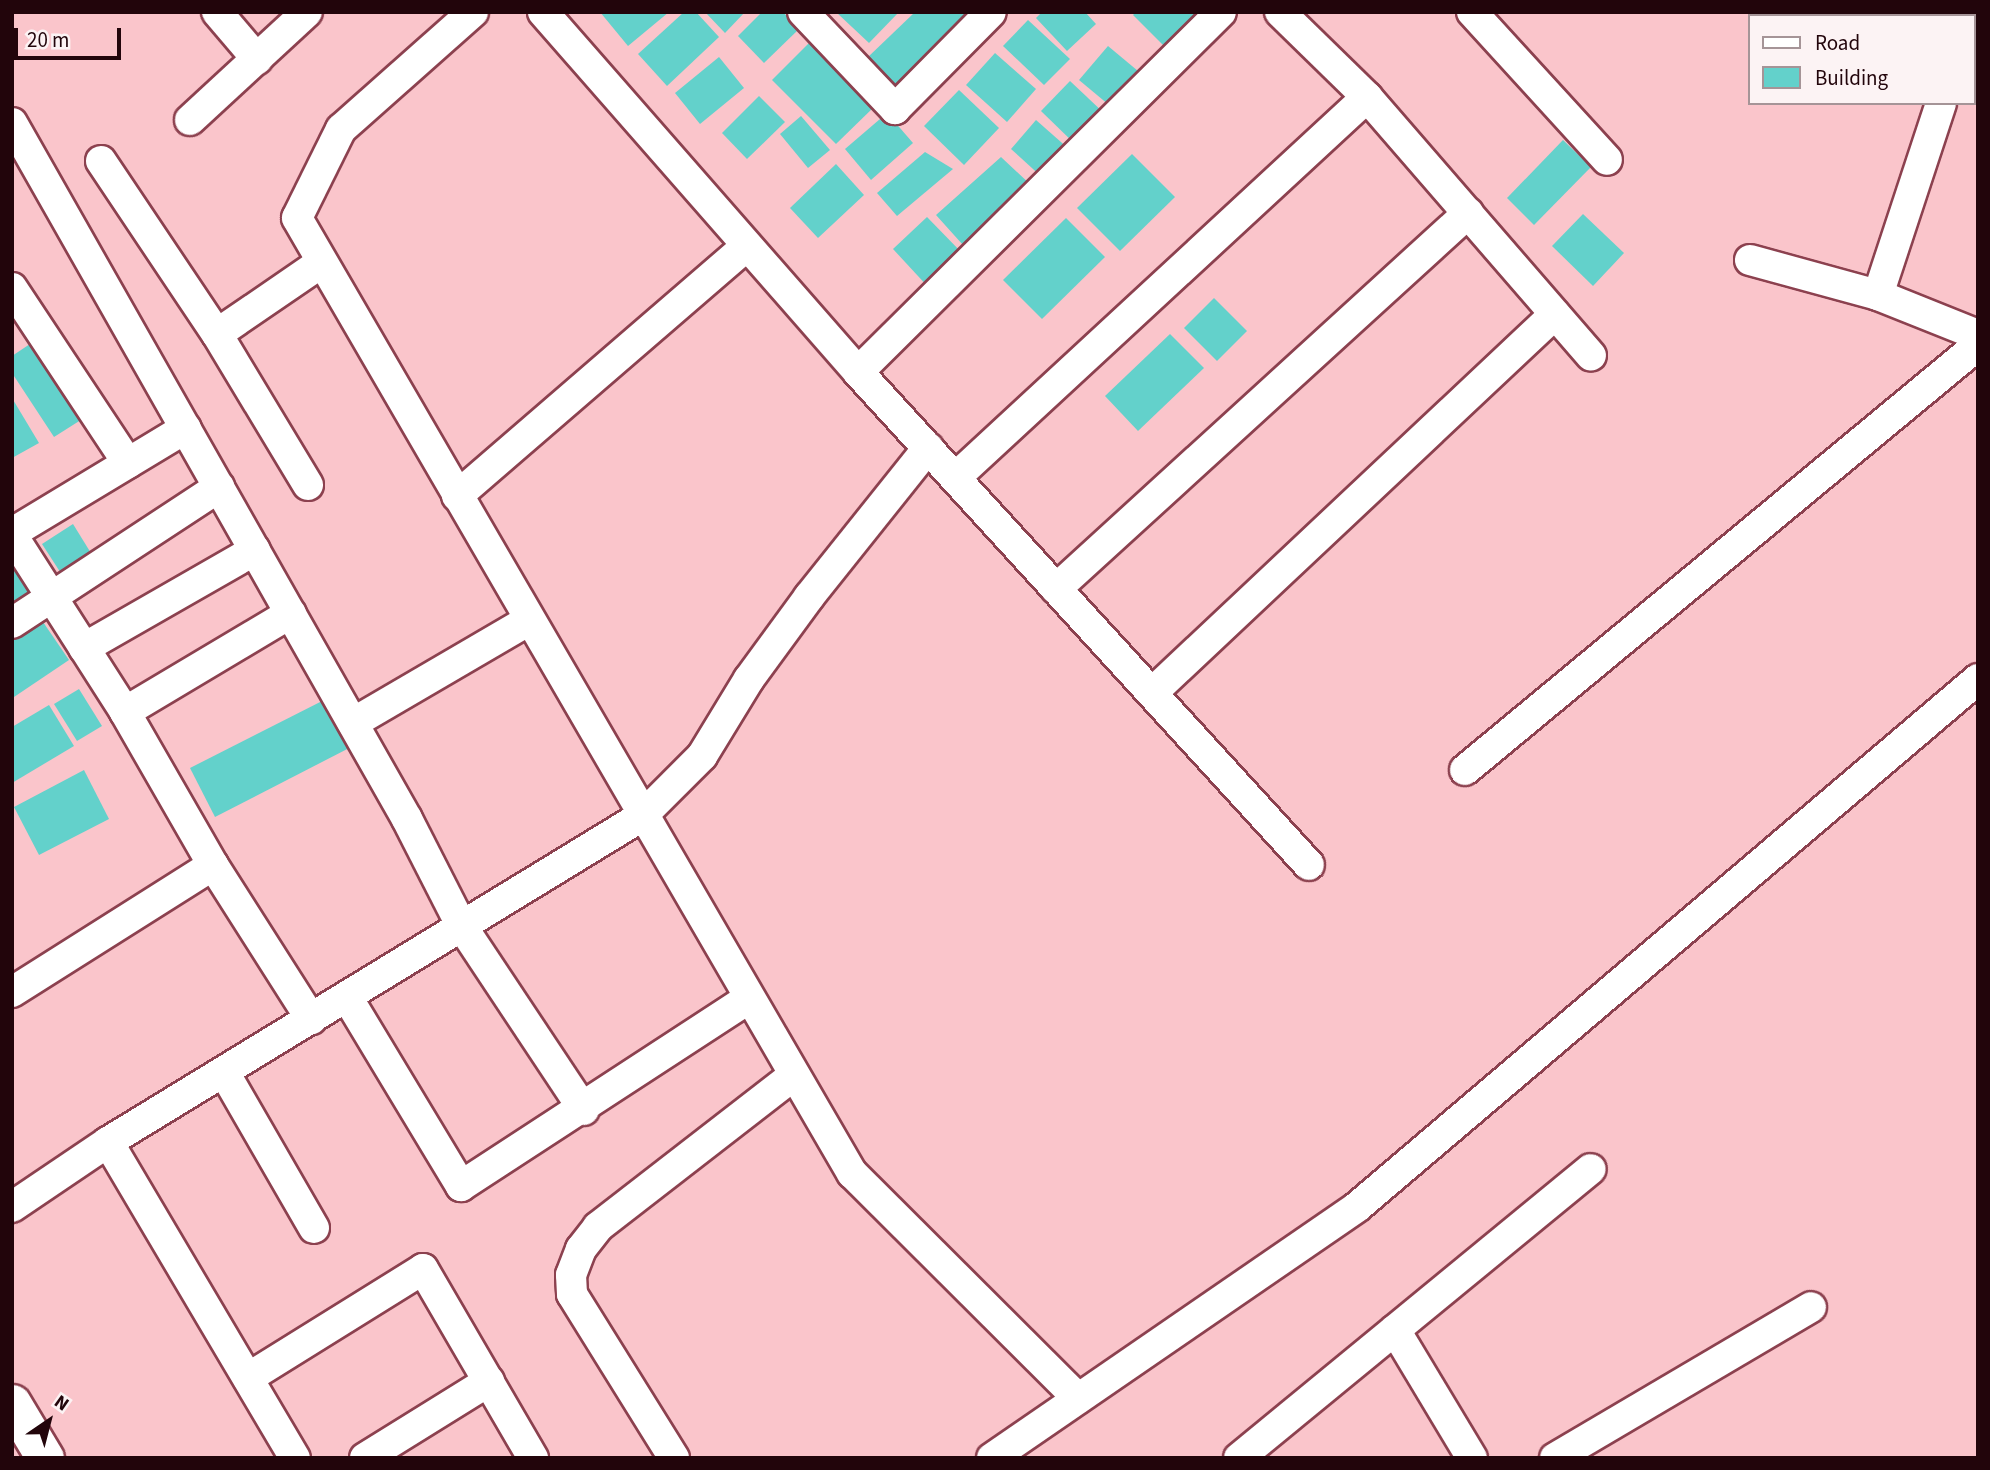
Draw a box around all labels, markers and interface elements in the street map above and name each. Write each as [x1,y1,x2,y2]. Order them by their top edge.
scale bar [18,14,124,58]
legend [1748,14,1976,105]
text: 20 m [27,25,69,55]
text: Road [1815,28,1860,58]
text: Building [1815,63,1888,93]
north arrow [14,1386,84,1456]
text: N [48,1389,74,1418]

